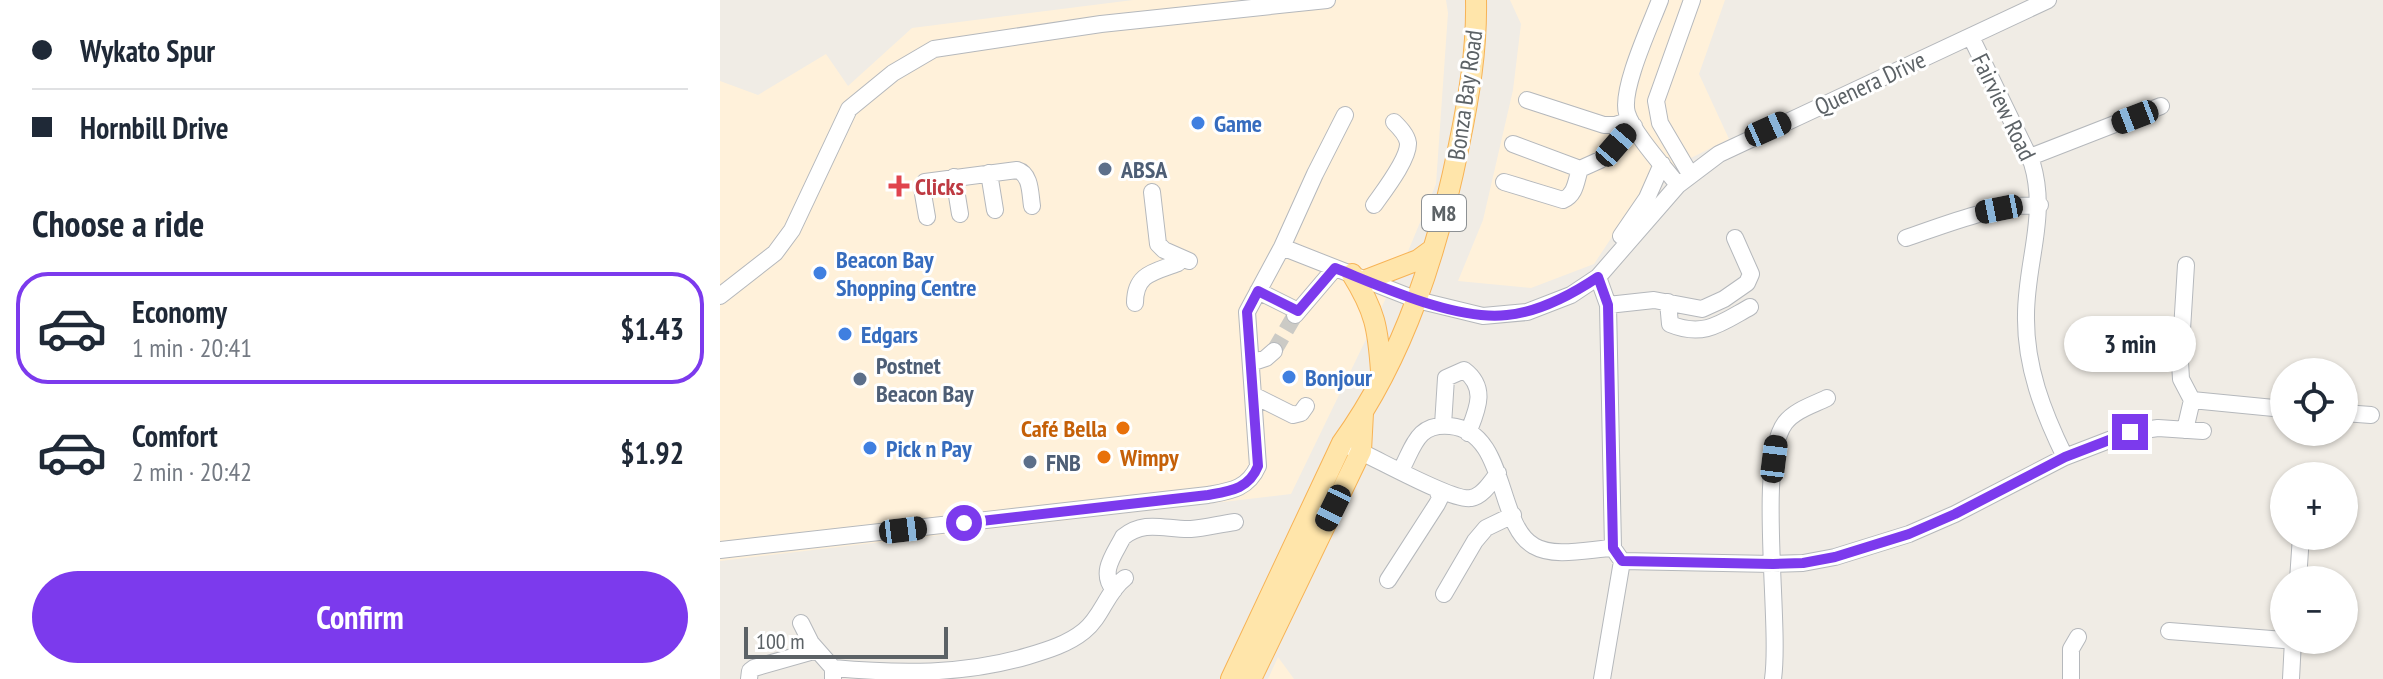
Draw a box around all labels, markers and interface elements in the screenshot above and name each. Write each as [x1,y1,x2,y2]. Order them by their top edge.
street label: Bonza Bay Road [1441,28,1489,162]
text: Wykato Spur [80,31,215,70]
street label: Quenera Drive [1810,44,1930,122]
street label: Fairview Road [1965,48,2043,166]
car [2108,97,2162,137]
text: Hornbill Drive [80,108,229,147]
place label: Game [1214,108,1262,139]
car [1741,108,1795,150]
marker: Game [1189,114,1207,132]
car [1591,119,1641,171]
place label: ABSA [1120,154,1168,185]
marker: ABSA [1096,160,1114,178]
place label: Clicks [915,171,964,202]
marker: Clicks [890,177,908,195]
car [1973,193,2025,225]
road number: M8 [1422,195,1466,231]
text: Choose a ride [32,200,204,247]
place label: Beacon Bay Shopping Centre [836,244,977,303]
marker: Beacon Bay Shopping Centre [811,264,829,282]
icon: car [36,292,108,364]
text: Economy [132,292,227,331]
text: $1.43 [620,309,684,348]
callout: 3 min [2064,316,2196,372]
place label: Edgars [861,319,918,350]
marker: Edgars [836,325,854,343]
text: 3 min [2104,327,2156,360]
text: 1 min · 20:41 [132,331,252,364]
place label: Postnet Beacon Bay [876,350,974,409]
map controls [2270,358,2358,654]
button: locate [2270,358,2358,446]
place label: Bonjour [1305,362,1373,393]
marker: Bonjour [1280,368,1298,386]
marker: Postnet Beacon Bay [851,370,869,388]
place label: Café Bella [1021,413,1107,444]
route end [2112,414,2148,450]
icon: car [36,416,108,488]
text: Comfort [132,416,218,455]
marker: Café Bella [1114,419,1132,437]
text: $1.92 [620,433,684,472]
place label: Pick n Pay [886,433,972,464]
car [1759,434,1789,484]
marker: Pick n Pay [861,439,879,457]
place label: Wimpy [1119,442,1179,473]
place label: FNB [1046,447,1081,478]
marker: Wimpy [1095,448,1113,466]
marker: FNB [1021,453,1039,471]
text: 2 min · 20:42 [132,455,252,488]
button: + [2270,462,2358,550]
car [1312,481,1354,535]
route start [946,505,982,541]
car [878,515,928,545]
button: − [2270,566,2358,654]
button: Confirm [32,571,688,663]
scale bar [744,623,948,659]
text: 100 m [756,627,805,655]

